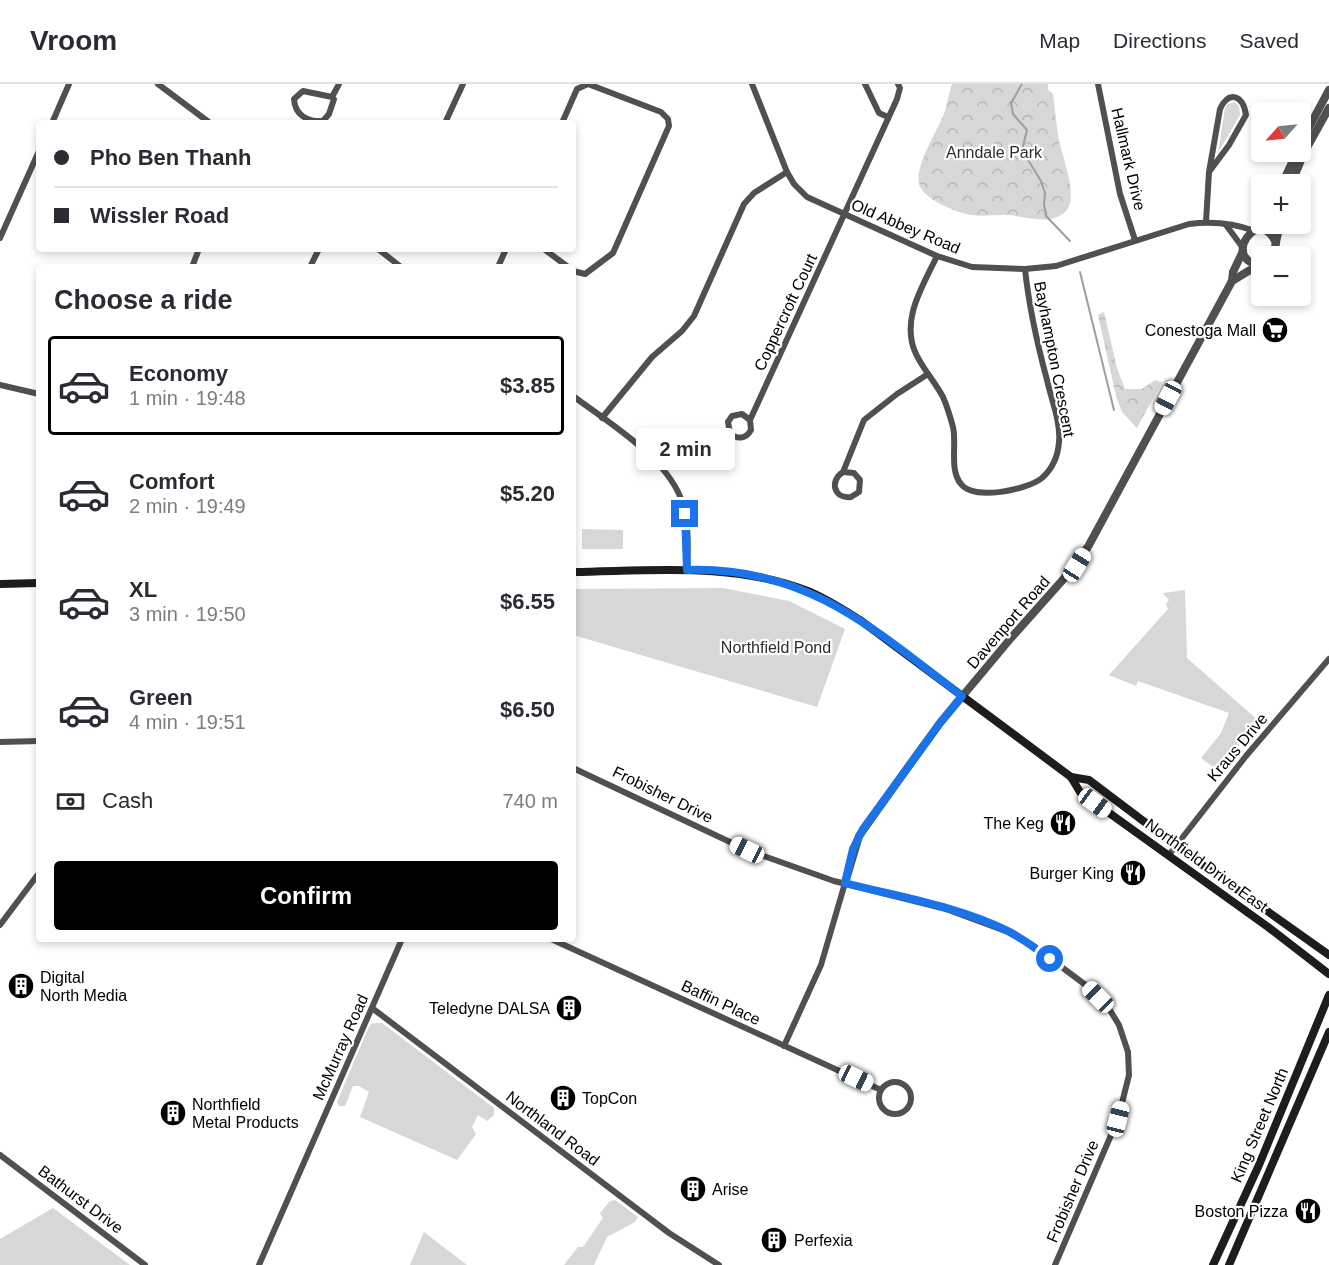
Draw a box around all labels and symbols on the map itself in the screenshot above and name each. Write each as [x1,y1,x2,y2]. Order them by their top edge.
north arrow [1251,102,1311,162]
street label: Hallmark Drive [1108,106,1149,212]
park label: Anndale Park [946,144,1043,161]
street label: Old Abbey Road [849,196,963,257]
street label: Coppercroft Court [751,250,820,373]
street label: Bayhampton Crescent [1031,280,1078,439]
supermarket icon: Conestoga Mall [1260,315,1290,345]
place label: Conestoga Mall [1145,322,1256,339]
car [1152,378,1184,418]
callout: 2 min [636,427,734,469]
route end [671,500,698,527]
car [1060,545,1094,585]
street label: Davenport Road [964,573,1053,672]
park label: Northfield Pond [721,639,831,656]
street label: Kraus Drive [1204,710,1271,785]
street label: Frobisher Drive [610,763,716,826]
car [1075,785,1115,821]
restaurant icon: The Keg [1048,808,1078,838]
place label: The Keg [984,815,1044,832]
street label: Northfield Drive East [1142,815,1272,916]
car [727,834,767,866]
restaurant icon: Burger King [1118,858,1148,888]
place label: Burger King [1030,865,1114,882]
route start [1036,945,1063,972]
place label: Digital North Media [40,969,127,1004]
building icon: Digital North Media [6,971,36,1001]
street label: Baffin Place [679,977,763,1028]
car [1079,978,1117,1016]
street label: McMurray Road [310,992,371,1103]
building icon: Teledyne DALSA [554,993,584,1023]
place label: Teledyne DALSA [429,1000,550,1017]
car [836,1062,876,1094]
street label: King Street North [1228,1065,1291,1185]
building icon: TopCon [548,1083,578,1113]
street label: Northland Road [503,1088,603,1169]
place label: TopCon [582,1090,637,1107]
place label: Northfield Metal Products [192,1096,299,1131]
building icon: Northfield Metal Products [158,1098,188,1128]
car [1105,1099,1131,1139]
street label: Frobisher Drive [1043,1137,1102,1245]
street label: Bathurst Drive [35,1162,126,1237]
building icon: Arise [678,1174,708,1204]
place label: Arise [712,1181,749,1198]
restaurant icon: Boston Pizza [1293,1196,1323,1226]
place label: Boston Pizza [1195,1203,1288,1220]
building icon: Perfexia [759,1225,789,1255]
place label: Perfexia [794,1232,853,1249]

